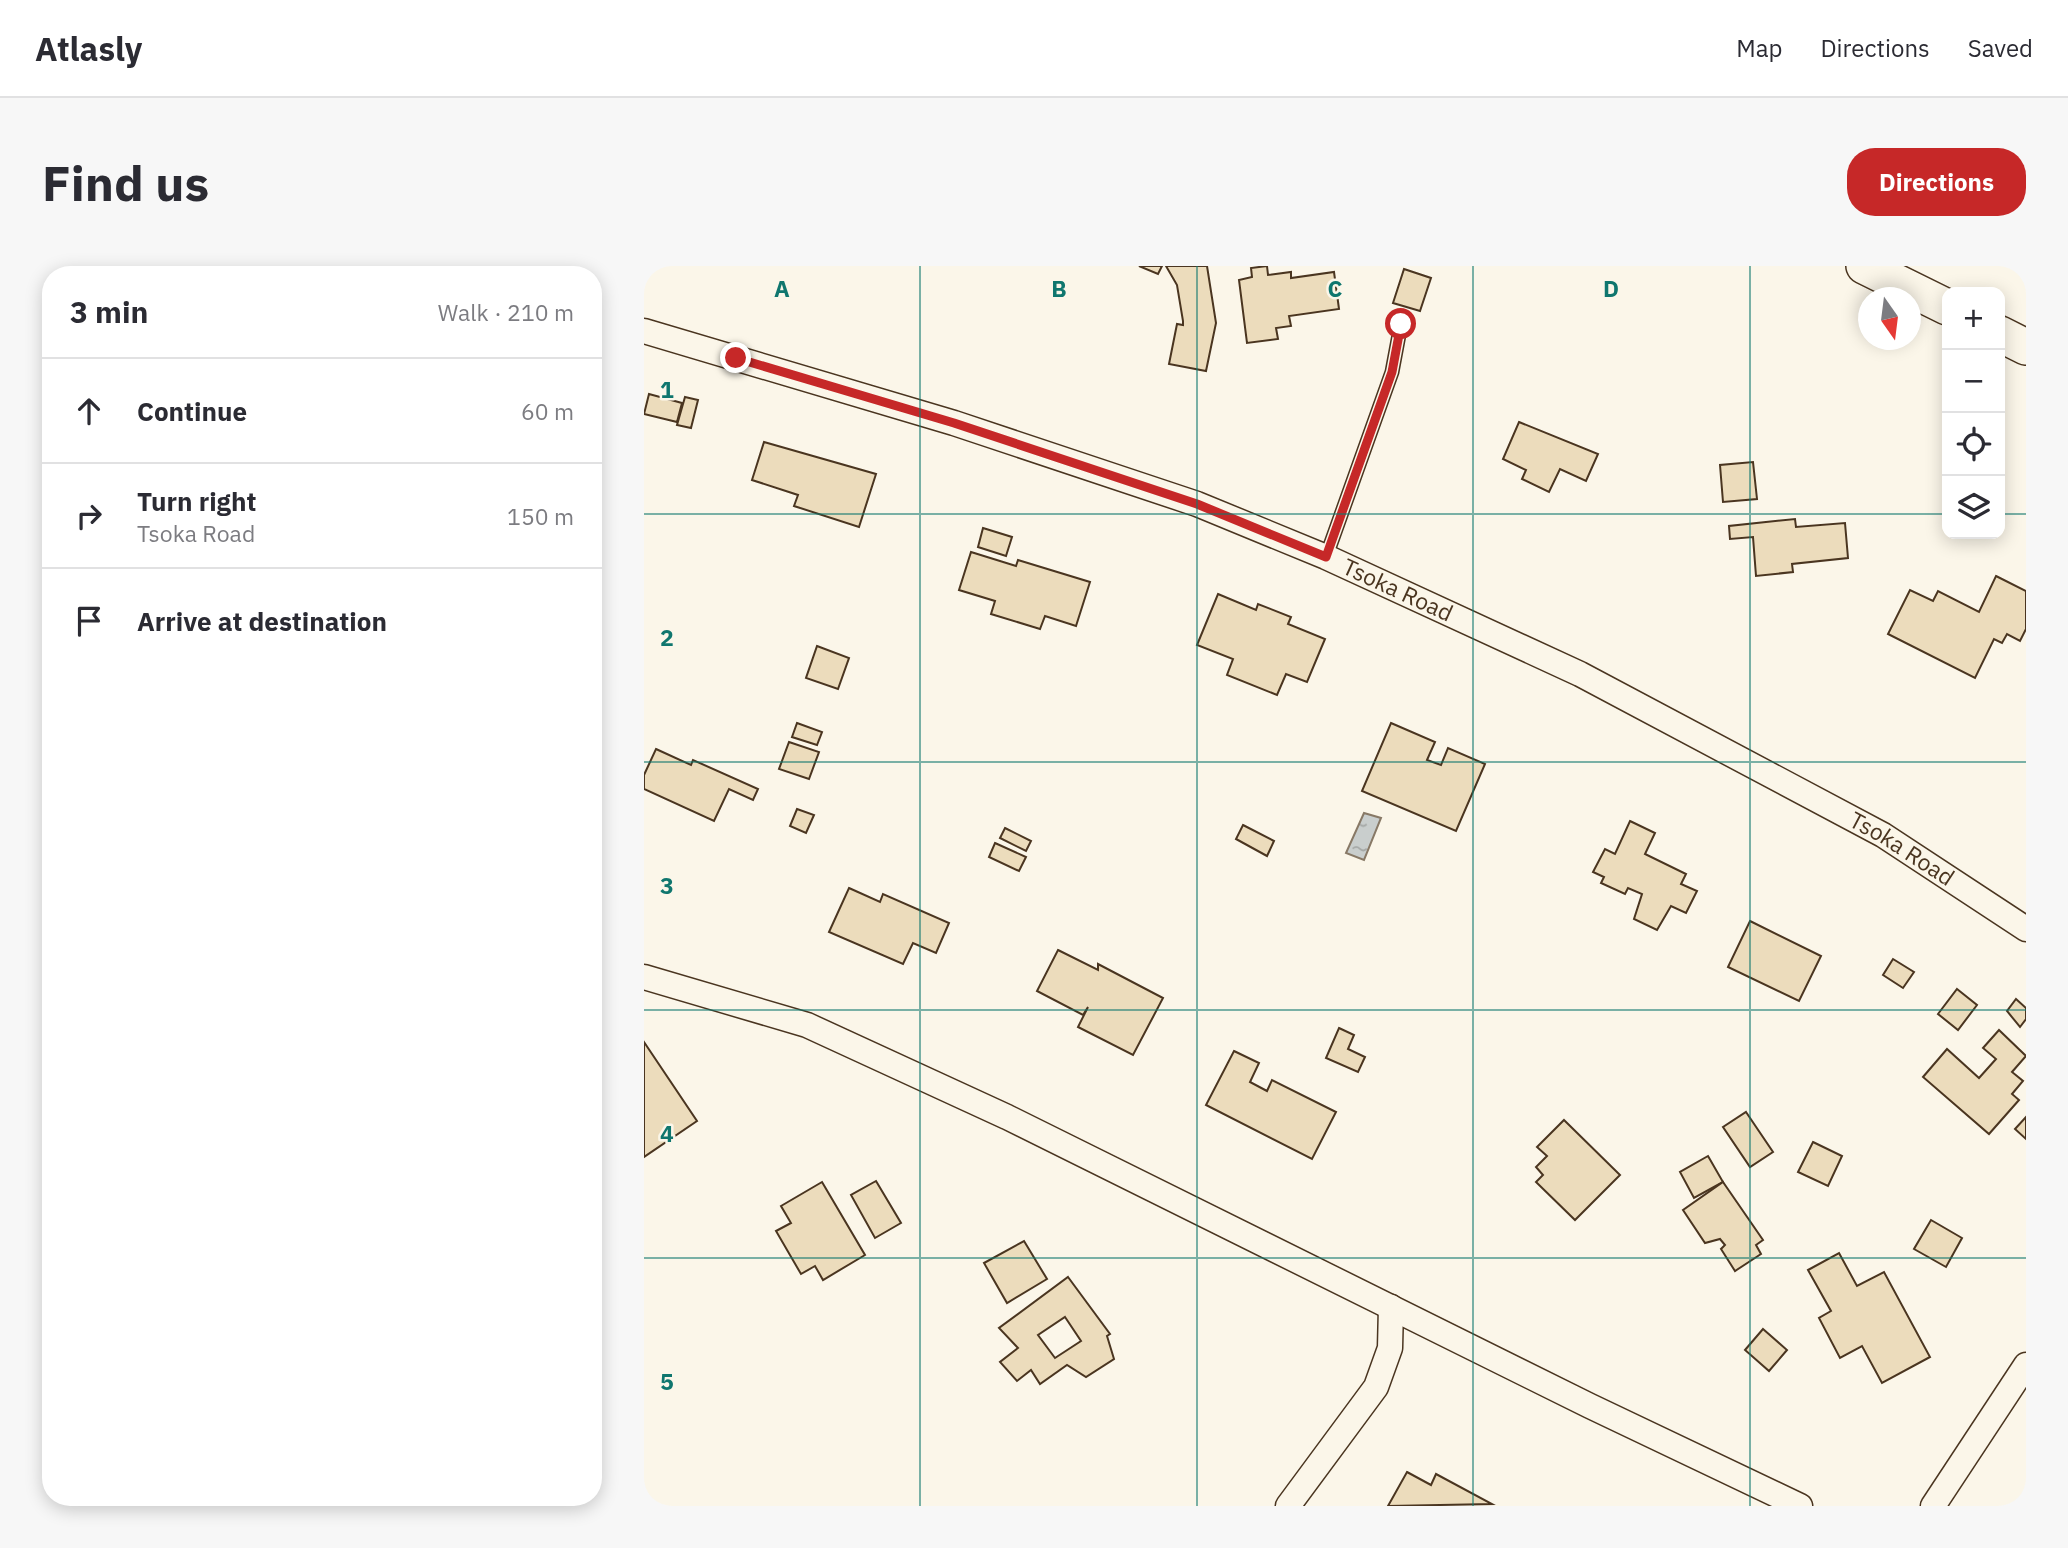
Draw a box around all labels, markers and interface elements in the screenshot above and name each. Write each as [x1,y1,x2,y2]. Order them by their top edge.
text: Atlasly [35,27,142,70]
text: Map [1736,32,1782,64]
text: Directions [1820,32,1930,64]
text: Saved [1968,32,2033,64]
button: Directions [1847,148,2026,216]
text: Find us [42,151,209,214]
text: A [774,273,790,303]
text: B [1051,273,1067,303]
text: C [1328,273,1343,303]
text: D [1603,273,1619,303]
north arrow [1858,287,1921,350]
map controls [1942,287,2005,539]
button: + [1942,287,2005,350]
text: 3 min [70,292,148,331]
text: Walk · 210 m [438,297,574,327]
route start [1385,308,1416,339]
route end [720,342,751,373]
button: − [1942,350,2005,413]
text: 1 [660,374,674,404]
icon: ahead [70,392,108,430]
text: Continue [137,394,247,428]
text: 60 m [521,396,574,426]
button: locate [1942,413,2005,476]
button: layers [1942,476,2005,539]
text: Turn right [137,484,256,518]
icon: right [70,497,108,535]
text: 150 m [507,501,574,531]
text: Tsoka Road [137,518,255,548]
street label: Tsoka Road [1338,551,1458,628]
icon: arrive [70,602,108,640]
text: Arrive at destination [137,604,387,638]
text: 2 [660,622,674,652]
street label: Tsoka Road [1845,804,1961,892]
text: 3 [660,870,674,900]
text: 4 [660,1118,674,1148]
text: 5 [660,1366,674,1396]

